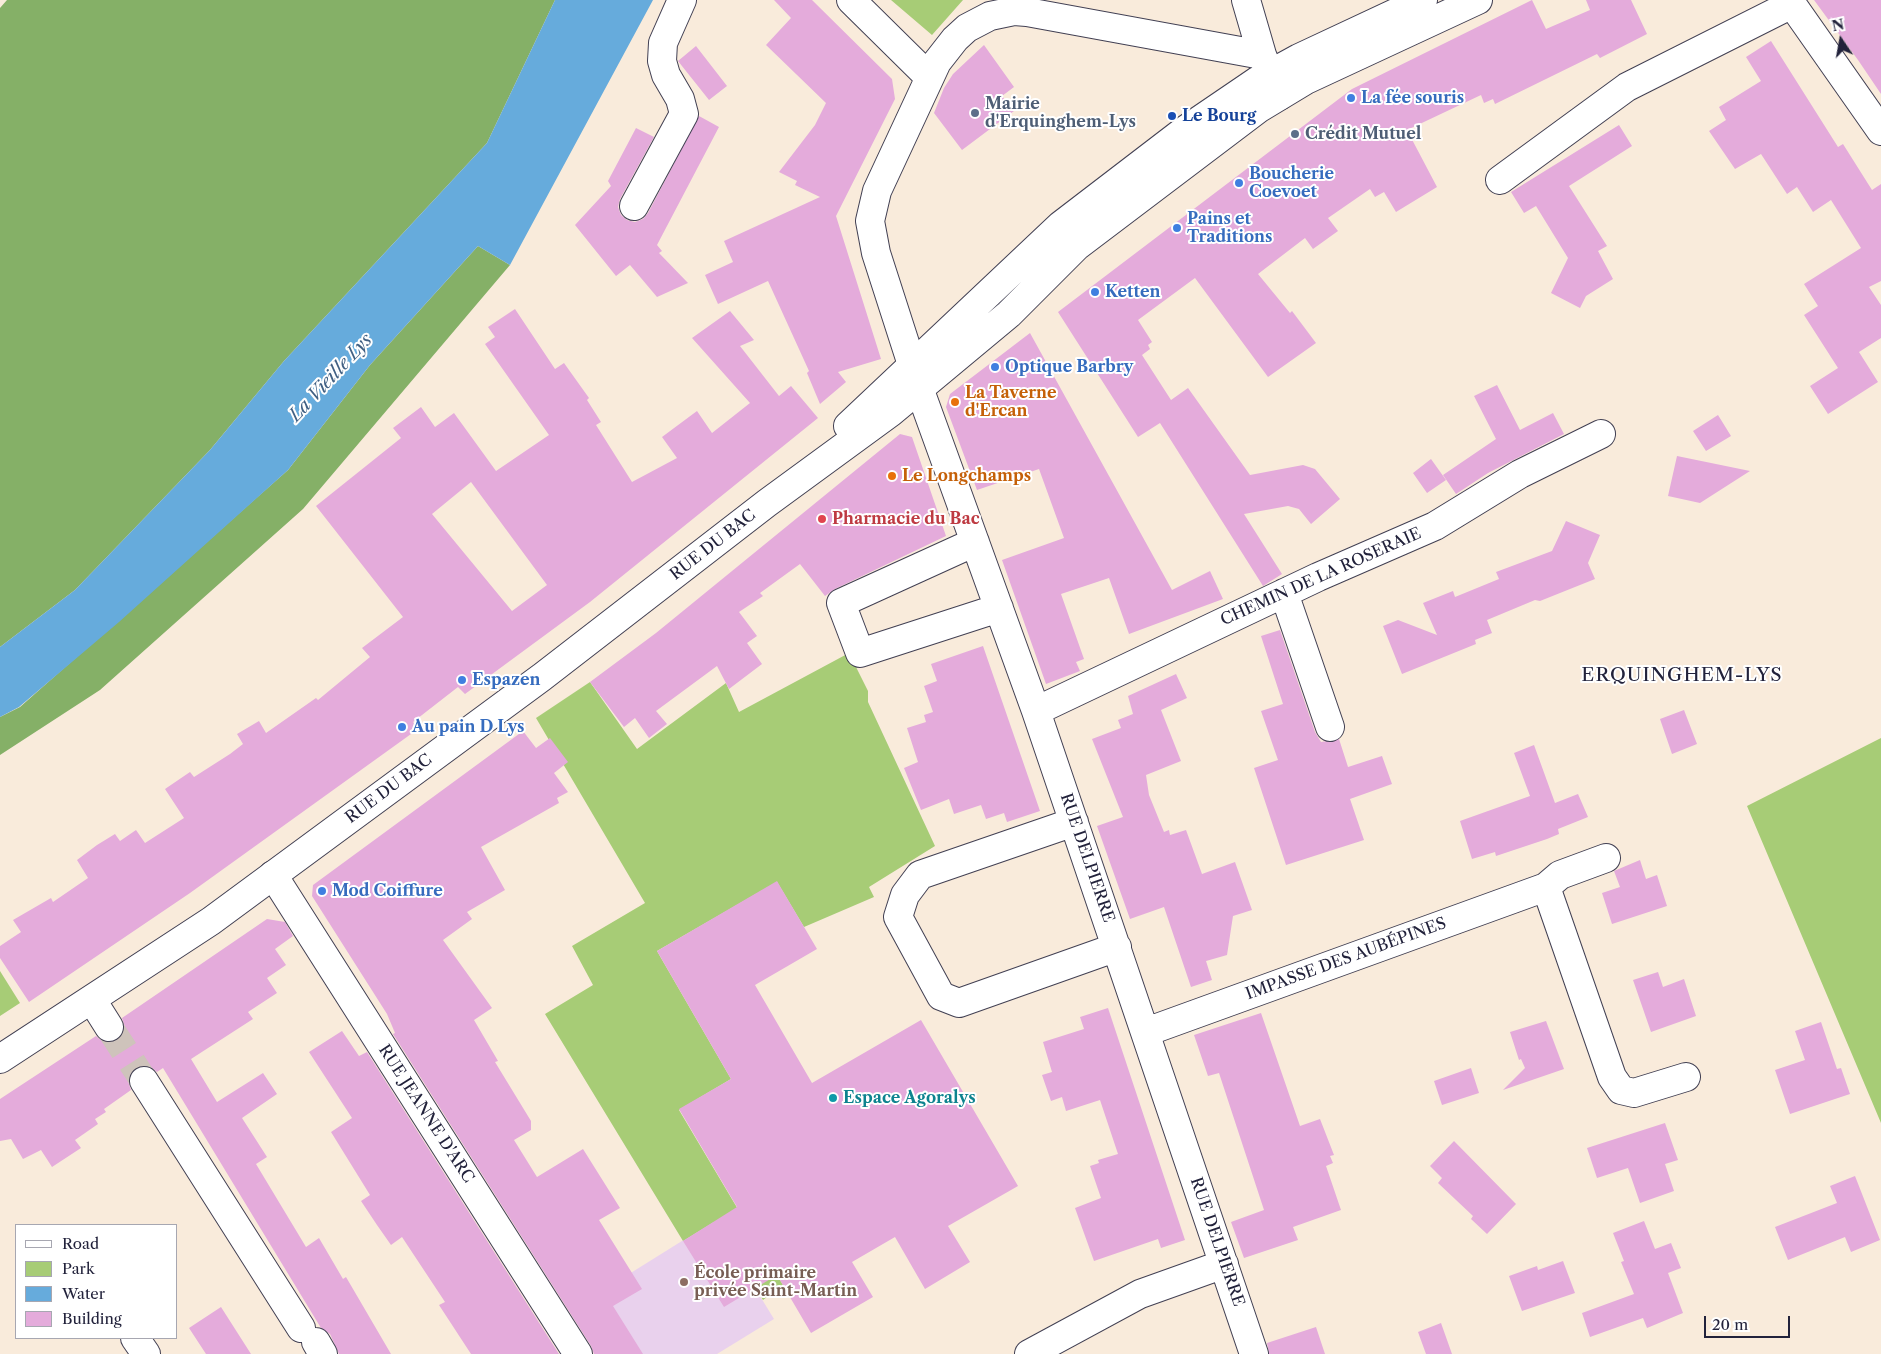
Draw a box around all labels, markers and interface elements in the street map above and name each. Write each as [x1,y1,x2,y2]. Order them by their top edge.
north arrow [1816,15,1866,65]
text: N [1830,15,1846,35]
place label: La fée souris [1361,88,1464,108]
marker: La fée souris [1345,92,1357,104]
place label: Mairie d'Erquinghem-Lys [985,94,1136,132]
place label: Le Bourg [1182,106,1256,126]
marker: Mairie d'Erquinghem-Lys [969,107,981,119]
marker: Le Bourg [1166,110,1178,122]
place label: Crédit Mutuel [1305,124,1421,144]
marker: Crédit Mutuel [1289,128,1301,140]
place label: Boucherie Coevoet [1249,164,1334,202]
marker: Boucherie Coevoet [1233,177,1245,189]
place label: Pains et Traditions [1187,209,1272,247]
marker: Pains et Traditions [1171,222,1183,234]
place label: Ketten [1105,282,1160,302]
marker: Ketten [1089,286,1101,298]
water label: La Vieille Lys [285,330,377,426]
place label: Optique Barbry [1005,357,1133,377]
marker: Optique Barbry [989,361,1001,373]
place label: La Taverne d'Ercan [965,383,1057,421]
marker: La Taverne d'Ercan [949,396,961,408]
place label: Le Longchamps [902,466,1031,486]
marker: Le Longchamps [886,470,898,482]
street label: RUE DU BAC [666,506,760,584]
place label: Pharmacie du Bac [832,509,980,529]
marker: Pharmacie du Bac [816,513,828,525]
street label: CHEMIN DE LA ROSERAIE [1218,524,1424,630]
district label: ERQUINGHEM-LYS [1580,665,1784,687]
place label: Espazen [472,670,541,690]
marker: Espazen [456,674,468,686]
place label: Au pain D Lys [412,717,524,737]
marker: Au pain D Lys [396,721,408,733]
street label: RUE DU BAC [342,750,436,828]
street label: RUE DELPIERRE [1056,791,1118,925]
place label: Mod Coiffure [332,881,443,901]
marker: Mod Coiffure [316,885,328,897]
street label: IMPASSE DES AUBÉPINES [1243,914,1449,1004]
street label: RUE JEANNE D'ARC [374,1041,478,1187]
place label: Espace Agoralys [843,1088,976,1108]
marker: Espace Agoralys [827,1092,839,1104]
street label: RUE DELPIERRE [1186,1175,1248,1309]
legend [15,1224,178,1339]
text: Road [62,1234,99,1253]
text: Park [62,1259,95,1278]
place label: École primaire privée Saint-Martin [694,1263,857,1301]
marker: École primaire privée Saint-Martin [678,1276,690,1288]
text: Water [62,1284,105,1303]
scale bar [1706,1306,1792,1338]
text: Building [62,1309,122,1328]
text: 20 m [1712,1315,1748,1334]

